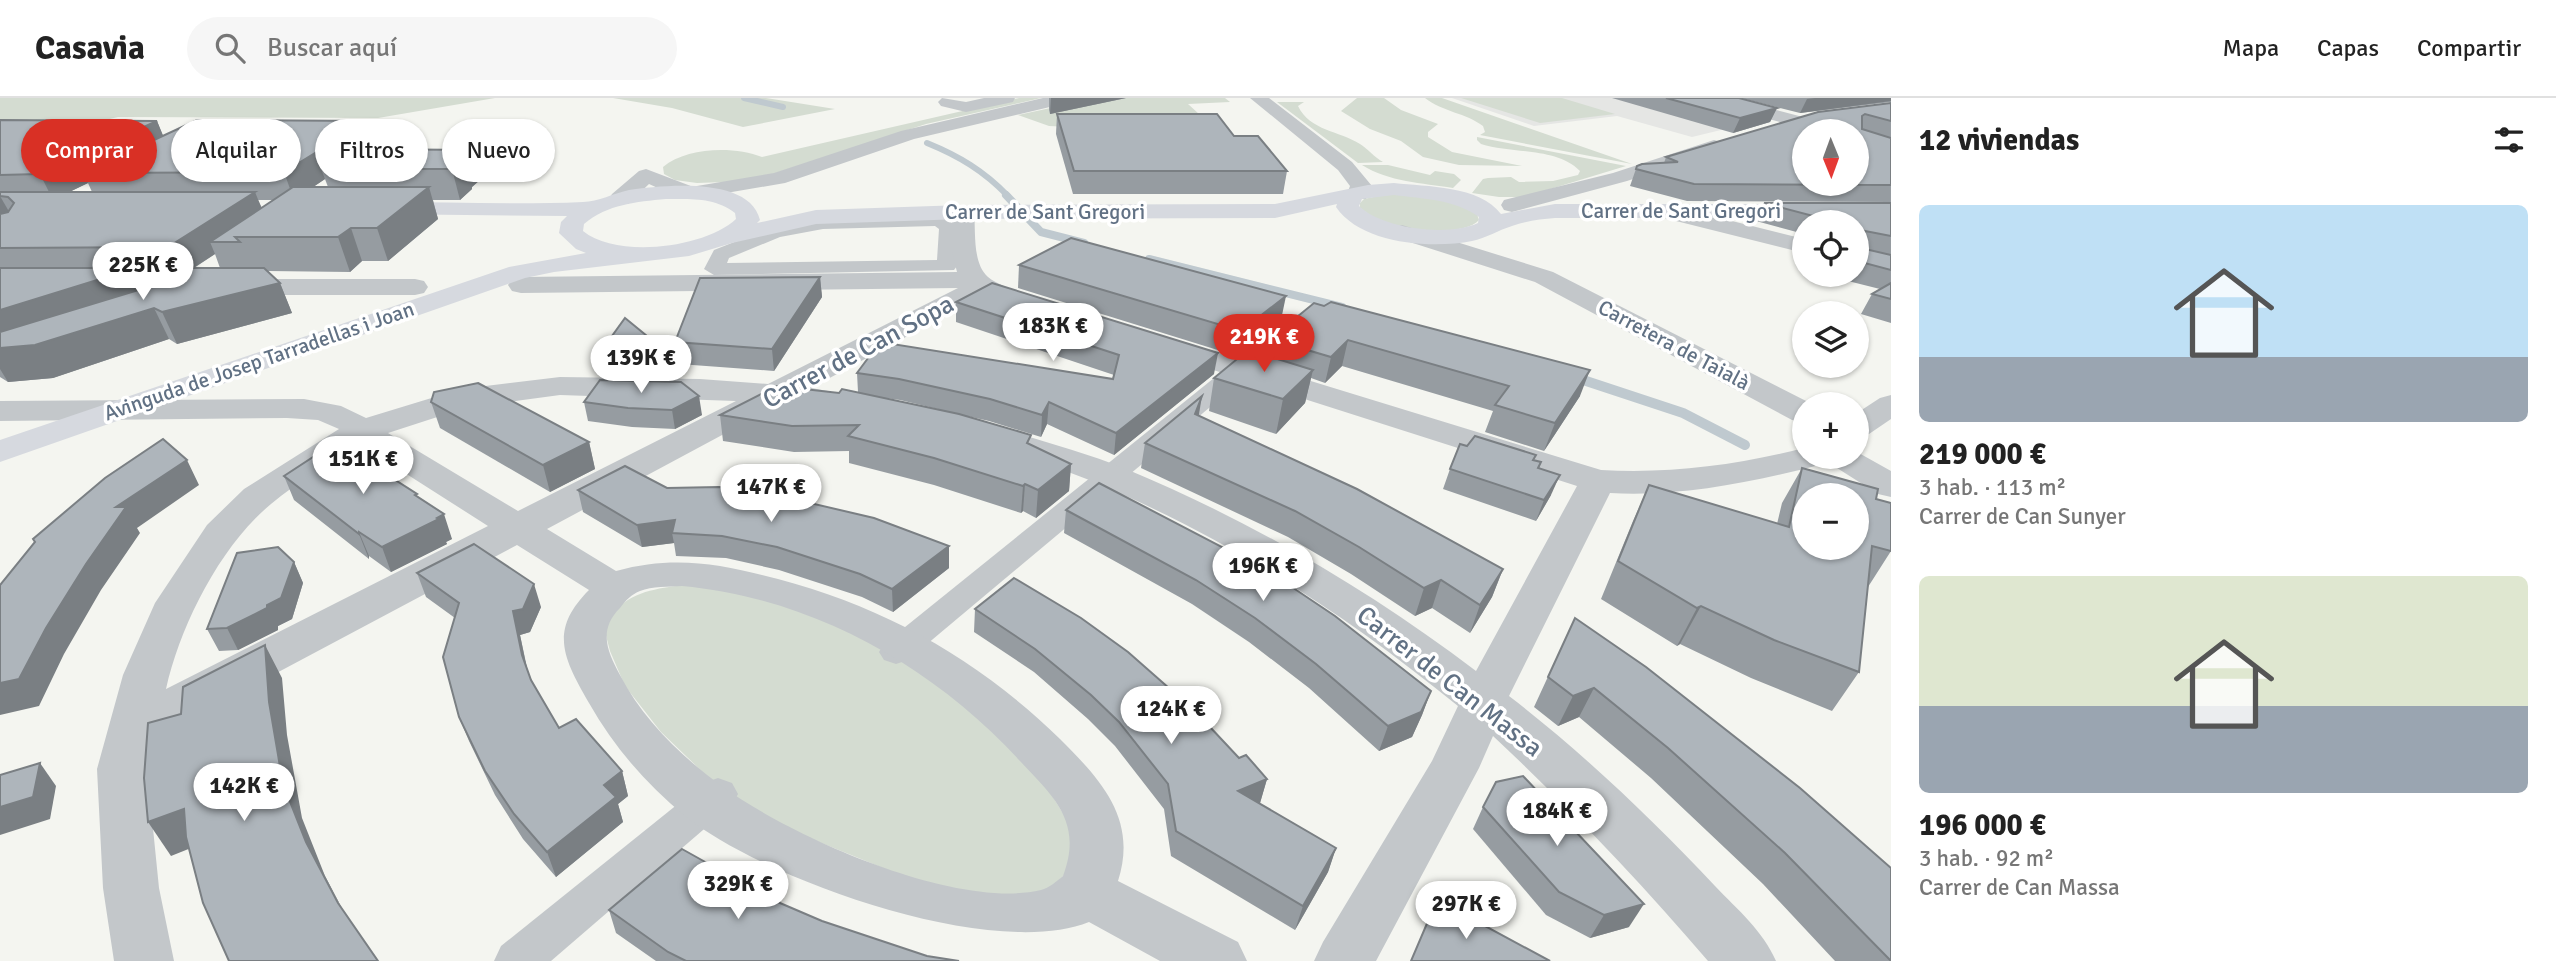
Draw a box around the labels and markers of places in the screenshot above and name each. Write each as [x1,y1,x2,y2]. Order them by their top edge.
pin: 225K € [86,242,200,302]
pin: 183K € [996,303,1110,363]
pin: 219K € [1207,314,1321,374]
pin: 139K € [584,336,698,395]
pin: 151K € [306,436,420,496]
pin: 147K € [714,464,828,524]
pin: 196K € [1206,544,1320,603]
pin: 124K € [1114,686,1228,746]
pin: 142K € [187,764,301,823]
pin: 184K € [1500,788,1614,848]
pin: 329K € [681,862,795,921]
pin: 297K € [1409,882,1523,941]

